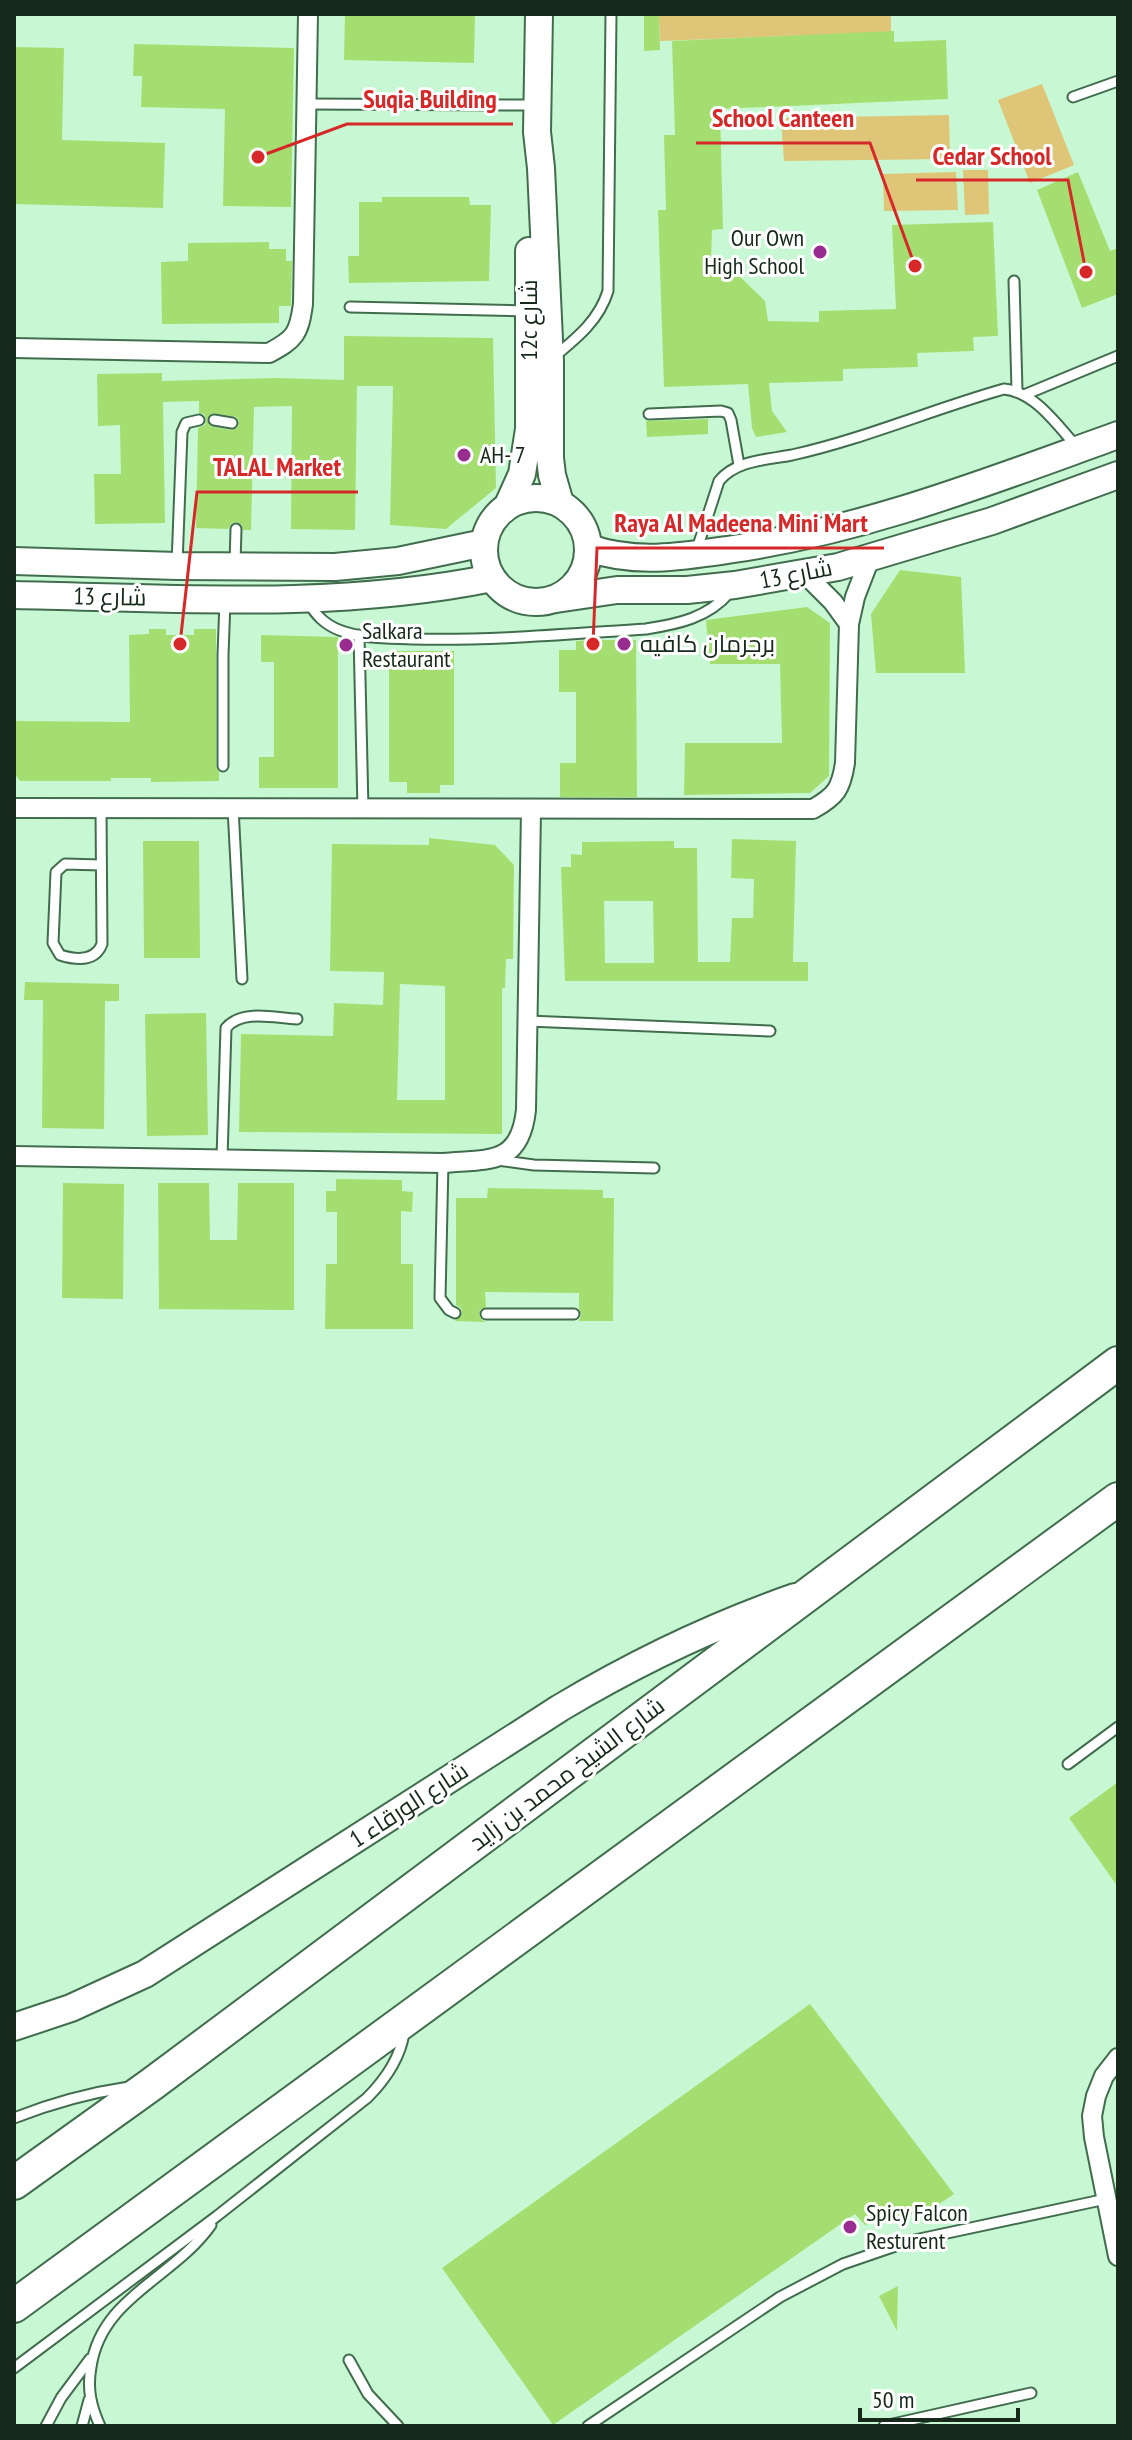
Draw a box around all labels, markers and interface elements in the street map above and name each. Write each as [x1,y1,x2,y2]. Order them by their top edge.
callout: Suqia Building [347,74,513,124]
text: Suqia Building [363,82,497,115]
callout: School Canteen [696,93,870,143]
text: School Canteen [712,101,854,134]
callout: Cedar School [916,130,1068,180]
text: Cedar School [932,139,1052,172]
place label: Our Own High School [704,222,804,281]
marker: Our Own High School [811,243,829,261]
street label: 12c شارع [513,279,545,361]
place label: AH- 7 [480,439,526,470]
callout: TALAL Market [197,442,358,492]
marker: AH- 7 [455,446,473,464]
text: TALAL Market [213,450,341,483]
callout: Raya Al Madeena Mini Mart [597,498,884,548]
text: Raya Al Madeena Mini Mart [614,506,868,539]
street label: شارع 13 [757,551,835,597]
street label: شارع 13 [73,580,147,614]
place label: Salkara Restaurant [362,615,451,674]
place label: برجرمان كافيه [640,628,775,659]
marker: برجرمان كافيه [615,635,633,653]
marker: Salkara Restaurant [337,636,355,654]
street label: شارع الشيخ محمد بن زايد [463,1690,671,1858]
street label: شارع الورقاء 1 [343,1755,475,1855]
place label: Spicy Falcon Resturent [866,2197,968,2256]
marker: Spicy Falcon Resturent [841,2218,859,2236]
scale bar [860,2372,1018,2422]
text: 50 m [872,2384,914,2415]

